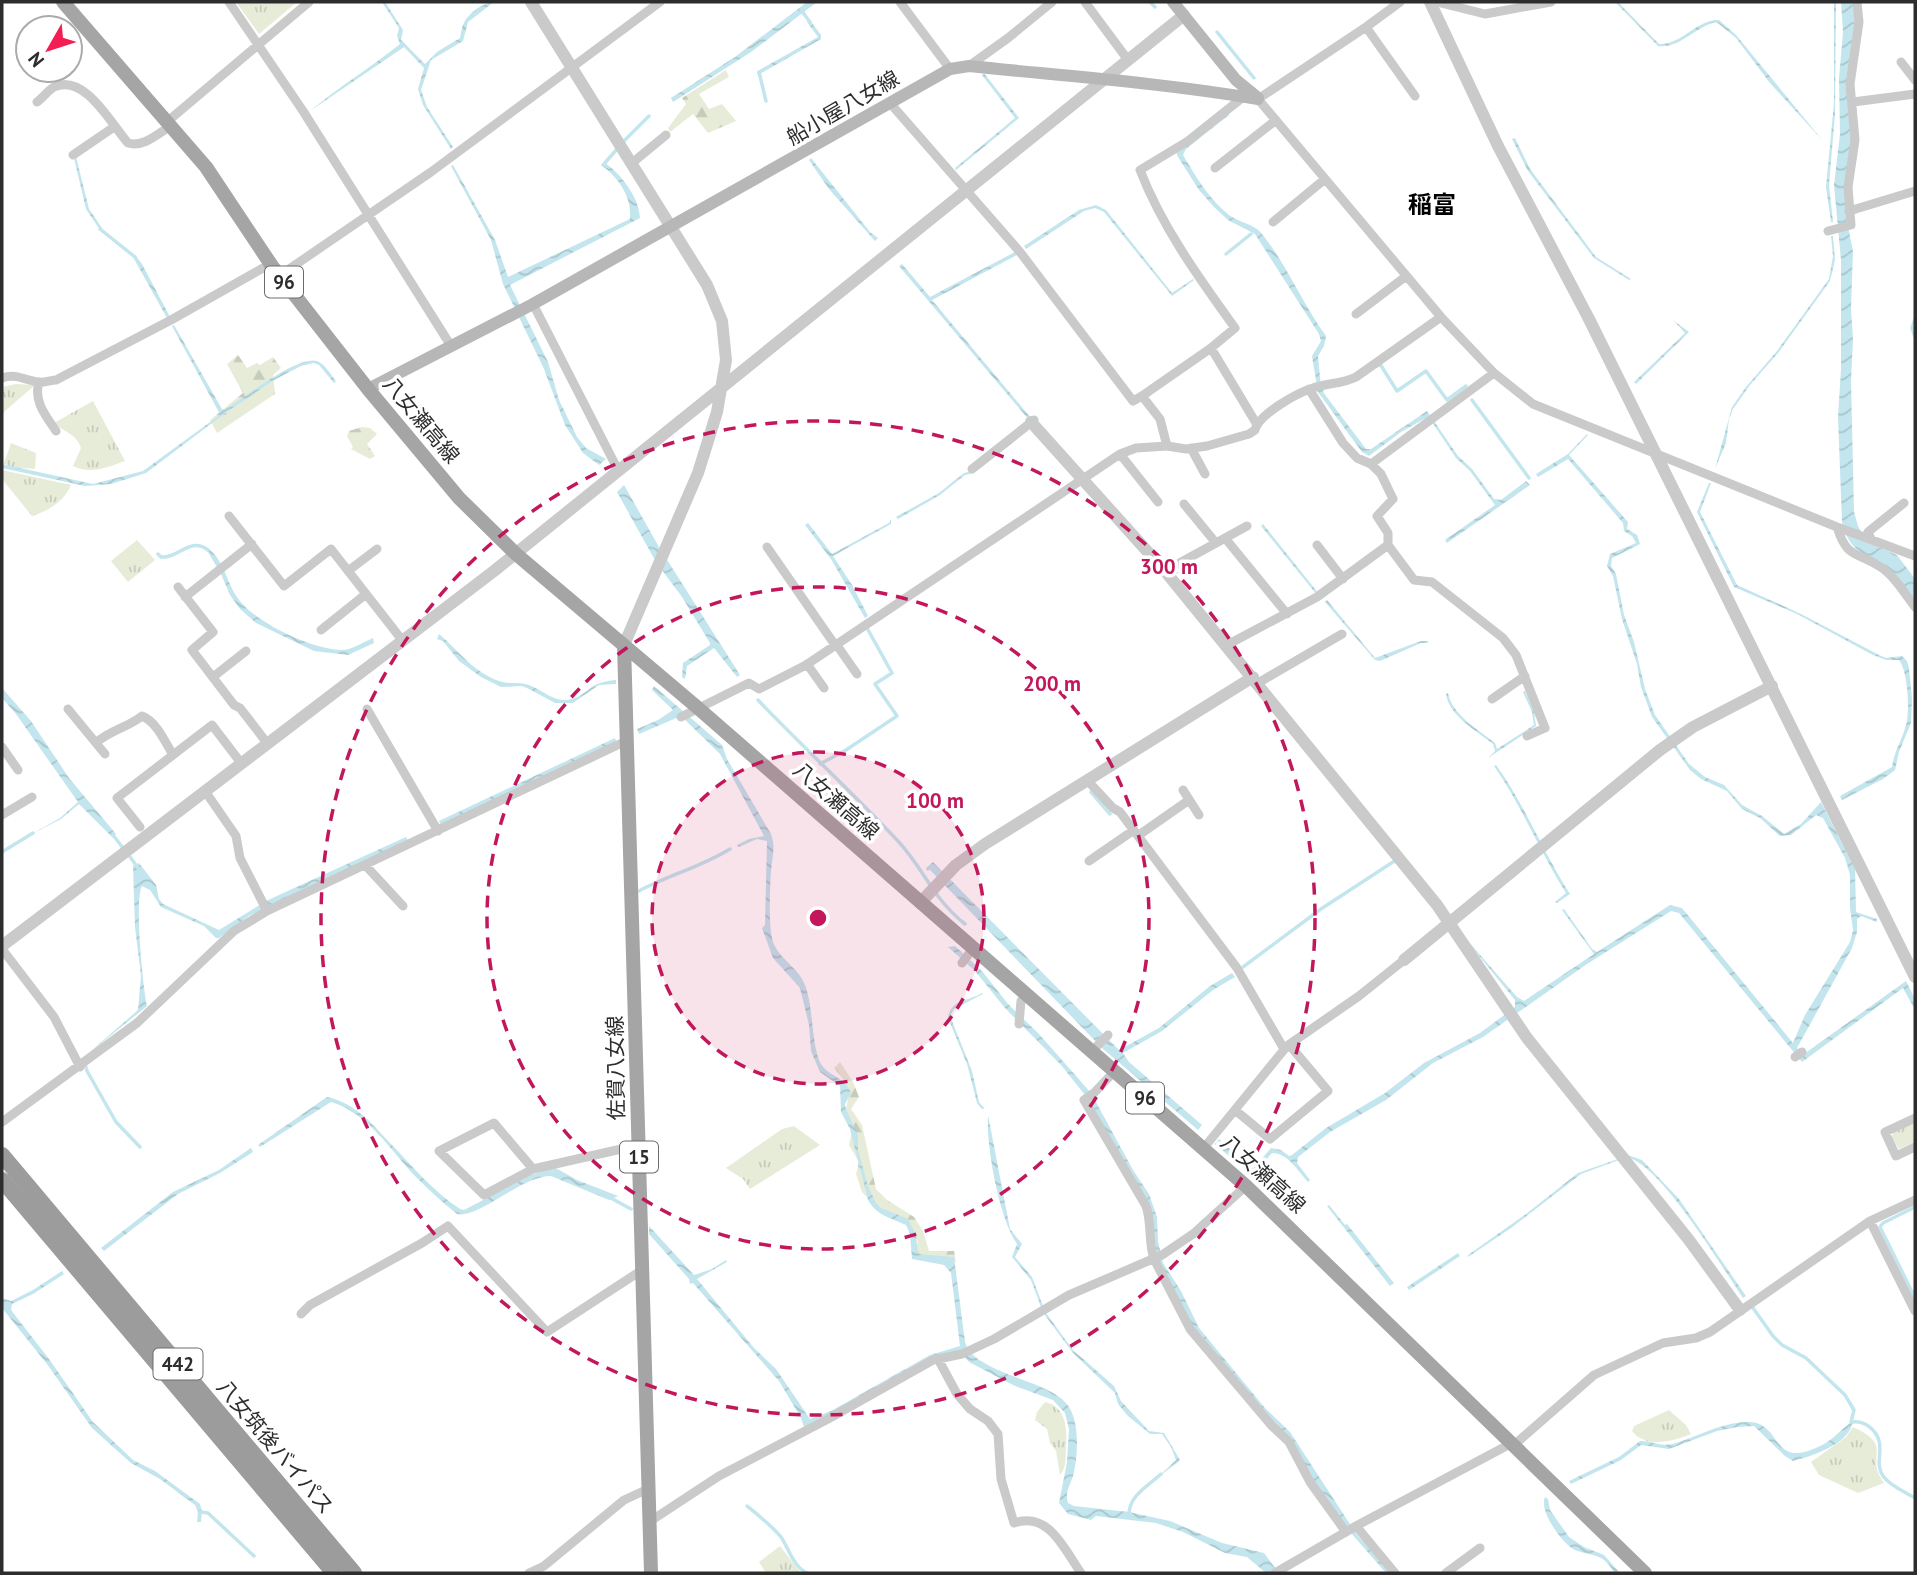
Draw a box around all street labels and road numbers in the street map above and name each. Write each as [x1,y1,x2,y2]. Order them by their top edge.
street label: 船小屋八女線 [781,64,904,151]
road number: 96 [265,266,303,298]
street label: 八女瀬高線 [377,371,465,469]
street label: 八女瀬高線 [788,756,885,845]
street label: 佐賀八女線 [601,1015,630,1121]
road number: 96 [1126,1082,1164,1114]
street label: 八女瀬高線 [1215,1128,1311,1219]
road number: 15 [620,1142,658,1172]
road number: 442 [154,1348,202,1380]
street label: 八女筑後バイパス [211,1374,340,1520]

